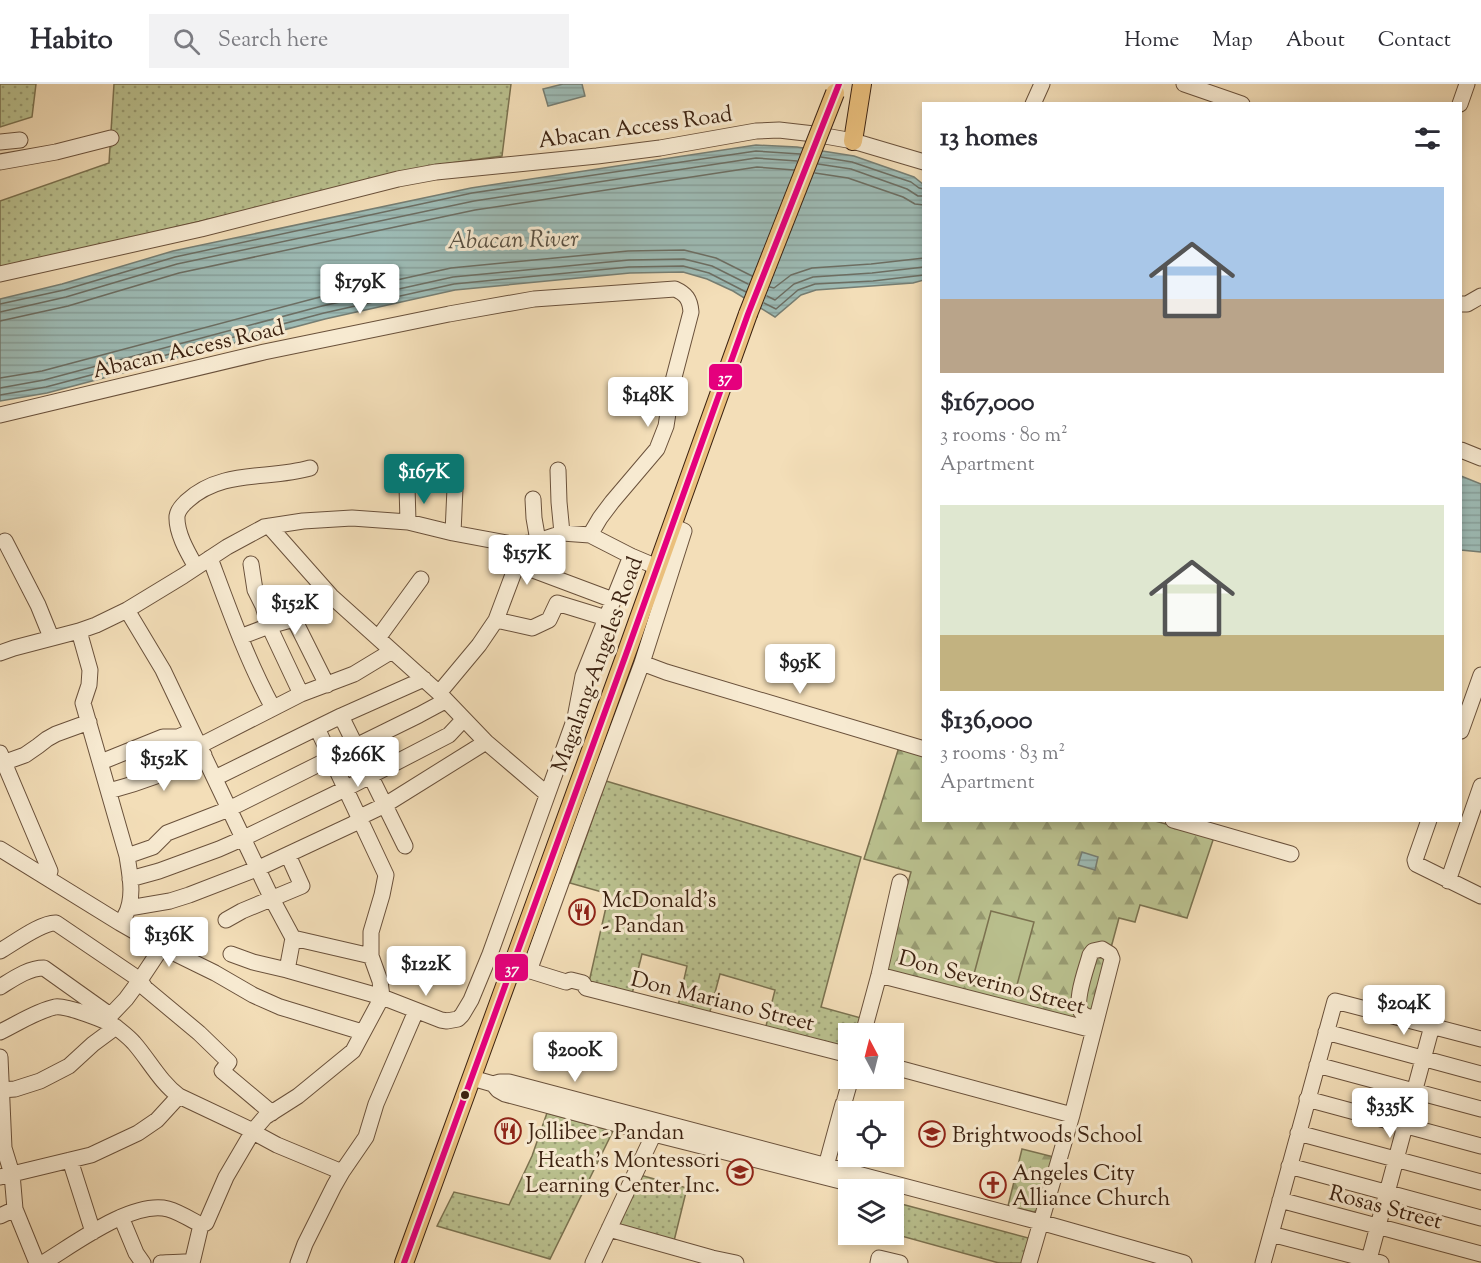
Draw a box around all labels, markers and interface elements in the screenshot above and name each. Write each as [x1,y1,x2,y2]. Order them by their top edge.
search box [149,14,569,68]
text: Habito [30,21,113,61]
icon: search [170,25,203,58]
text: Search here [218,25,328,57]
text: Home [1124,26,1179,56]
text: Map [1212,26,1253,56]
text: About [1286,26,1345,56]
text: Contact [1378,26,1451,56]
street label: Abacan Access Road [536,100,735,158]
text: 13 homes [940,120,1038,157]
icon: filters [1411,122,1444,155]
water label: Abacan River [447,223,580,259]
icon: home [1138,226,1246,334]
pin: $179K [318,264,402,315]
text: $179K [334,269,386,298]
street label: Abacan Access Road [90,313,288,389]
line badge: 37 [708,363,743,391]
text: 37 [718,368,733,391]
pin: $148K [606,377,690,428]
text: $148K [622,382,674,411]
text: $167,000 [940,385,1034,422]
text: 3 rooms · 80 m² [940,422,1068,451]
text: Apartment [940,451,1035,480]
pin: $167K [382,454,466,505]
text: $167K [398,459,450,488]
pin: $157K [485,535,569,586]
text: $157K [503,540,551,569]
icon: home [1138,544,1246,652]
street label: Magalang-Angeles Road [545,553,653,777]
pin: $152K [253,585,337,636]
text: $152K [271,590,319,619]
pin: $95K [764,644,836,695]
text: $95K [779,649,821,678]
text: $136,000 [940,703,1032,740]
pin: $266K [316,737,400,788]
text: 3 rooms · 83 m² [940,740,1065,769]
pin: $152K [122,741,206,792]
text: $266K [331,742,385,771]
text: $152K [140,746,188,775]
text: Apartment [940,769,1035,798]
place label: McDonald's - Pandan [602,886,716,943]
restaurant icon: McDonald's - Pandan [567,897,597,927]
pin: $136K [127,917,211,968]
text: $136K [144,922,194,951]
street label: Don Severino Street [894,944,1089,1024]
pin: $122K [384,946,468,997]
text: $122K [401,951,451,980]
line badge: 37 [494,953,529,982]
text: 37 [505,959,520,982]
street label: Don Mariano Street [627,965,818,1041]
pin: $204K [1362,985,1446,1036]
text: $204K [1377,990,1431,1019]
north arrow [838,1023,904,1089]
map controls [838,1023,904,1245]
pin: $200K [533,1032,617,1083]
text: $200K [547,1037,603,1066]
pin: $335K [1348,1088,1432,1139]
unlabelled marker [459,1089,471,1101]
text: $335K [1366,1093,1414,1122]
button: locate [838,1101,904,1167]
restaurant icon: Jollibee - Pandan [493,1116,523,1146]
place label: Jollibee - Pandan [527,1118,685,1150]
school or university icon: Brightwoods School [917,1119,947,1149]
place label: Brightwoods School [952,1121,1143,1153]
place label: Heath's Montessori Learning Center Inc. [525,1146,720,1203]
school or university icon: Heath's Montessori Learning Center Inc. [725,1157,755,1187]
place label: Angeles City Alliance Church [1012,1159,1170,1216]
church icon: Angeles City Alliance Church [978,1170,1008,1200]
street label: Rosas Street [1325,1178,1446,1240]
button: layers [838,1179,904,1245]

